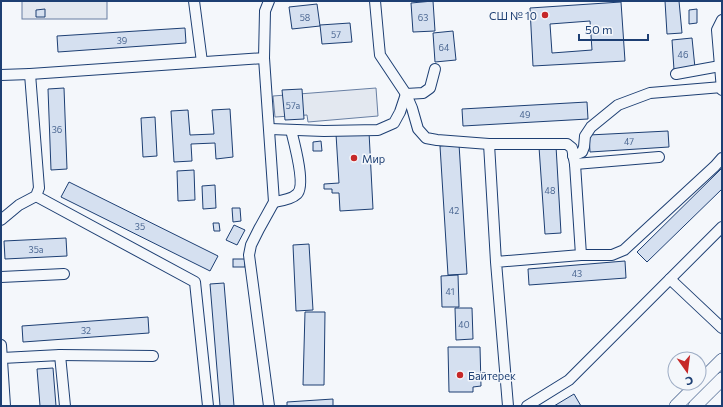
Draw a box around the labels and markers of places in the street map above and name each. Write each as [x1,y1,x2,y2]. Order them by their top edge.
place label: СШ № 10 [489,9,537,22]
marker: СШ № 10 [540,10,550,20]
place label: Мир [362,152,385,165]
marker: Мир [349,153,359,163]
place label: Байтерек [468,369,516,382]
marker: Байтерек [455,370,465,380]

